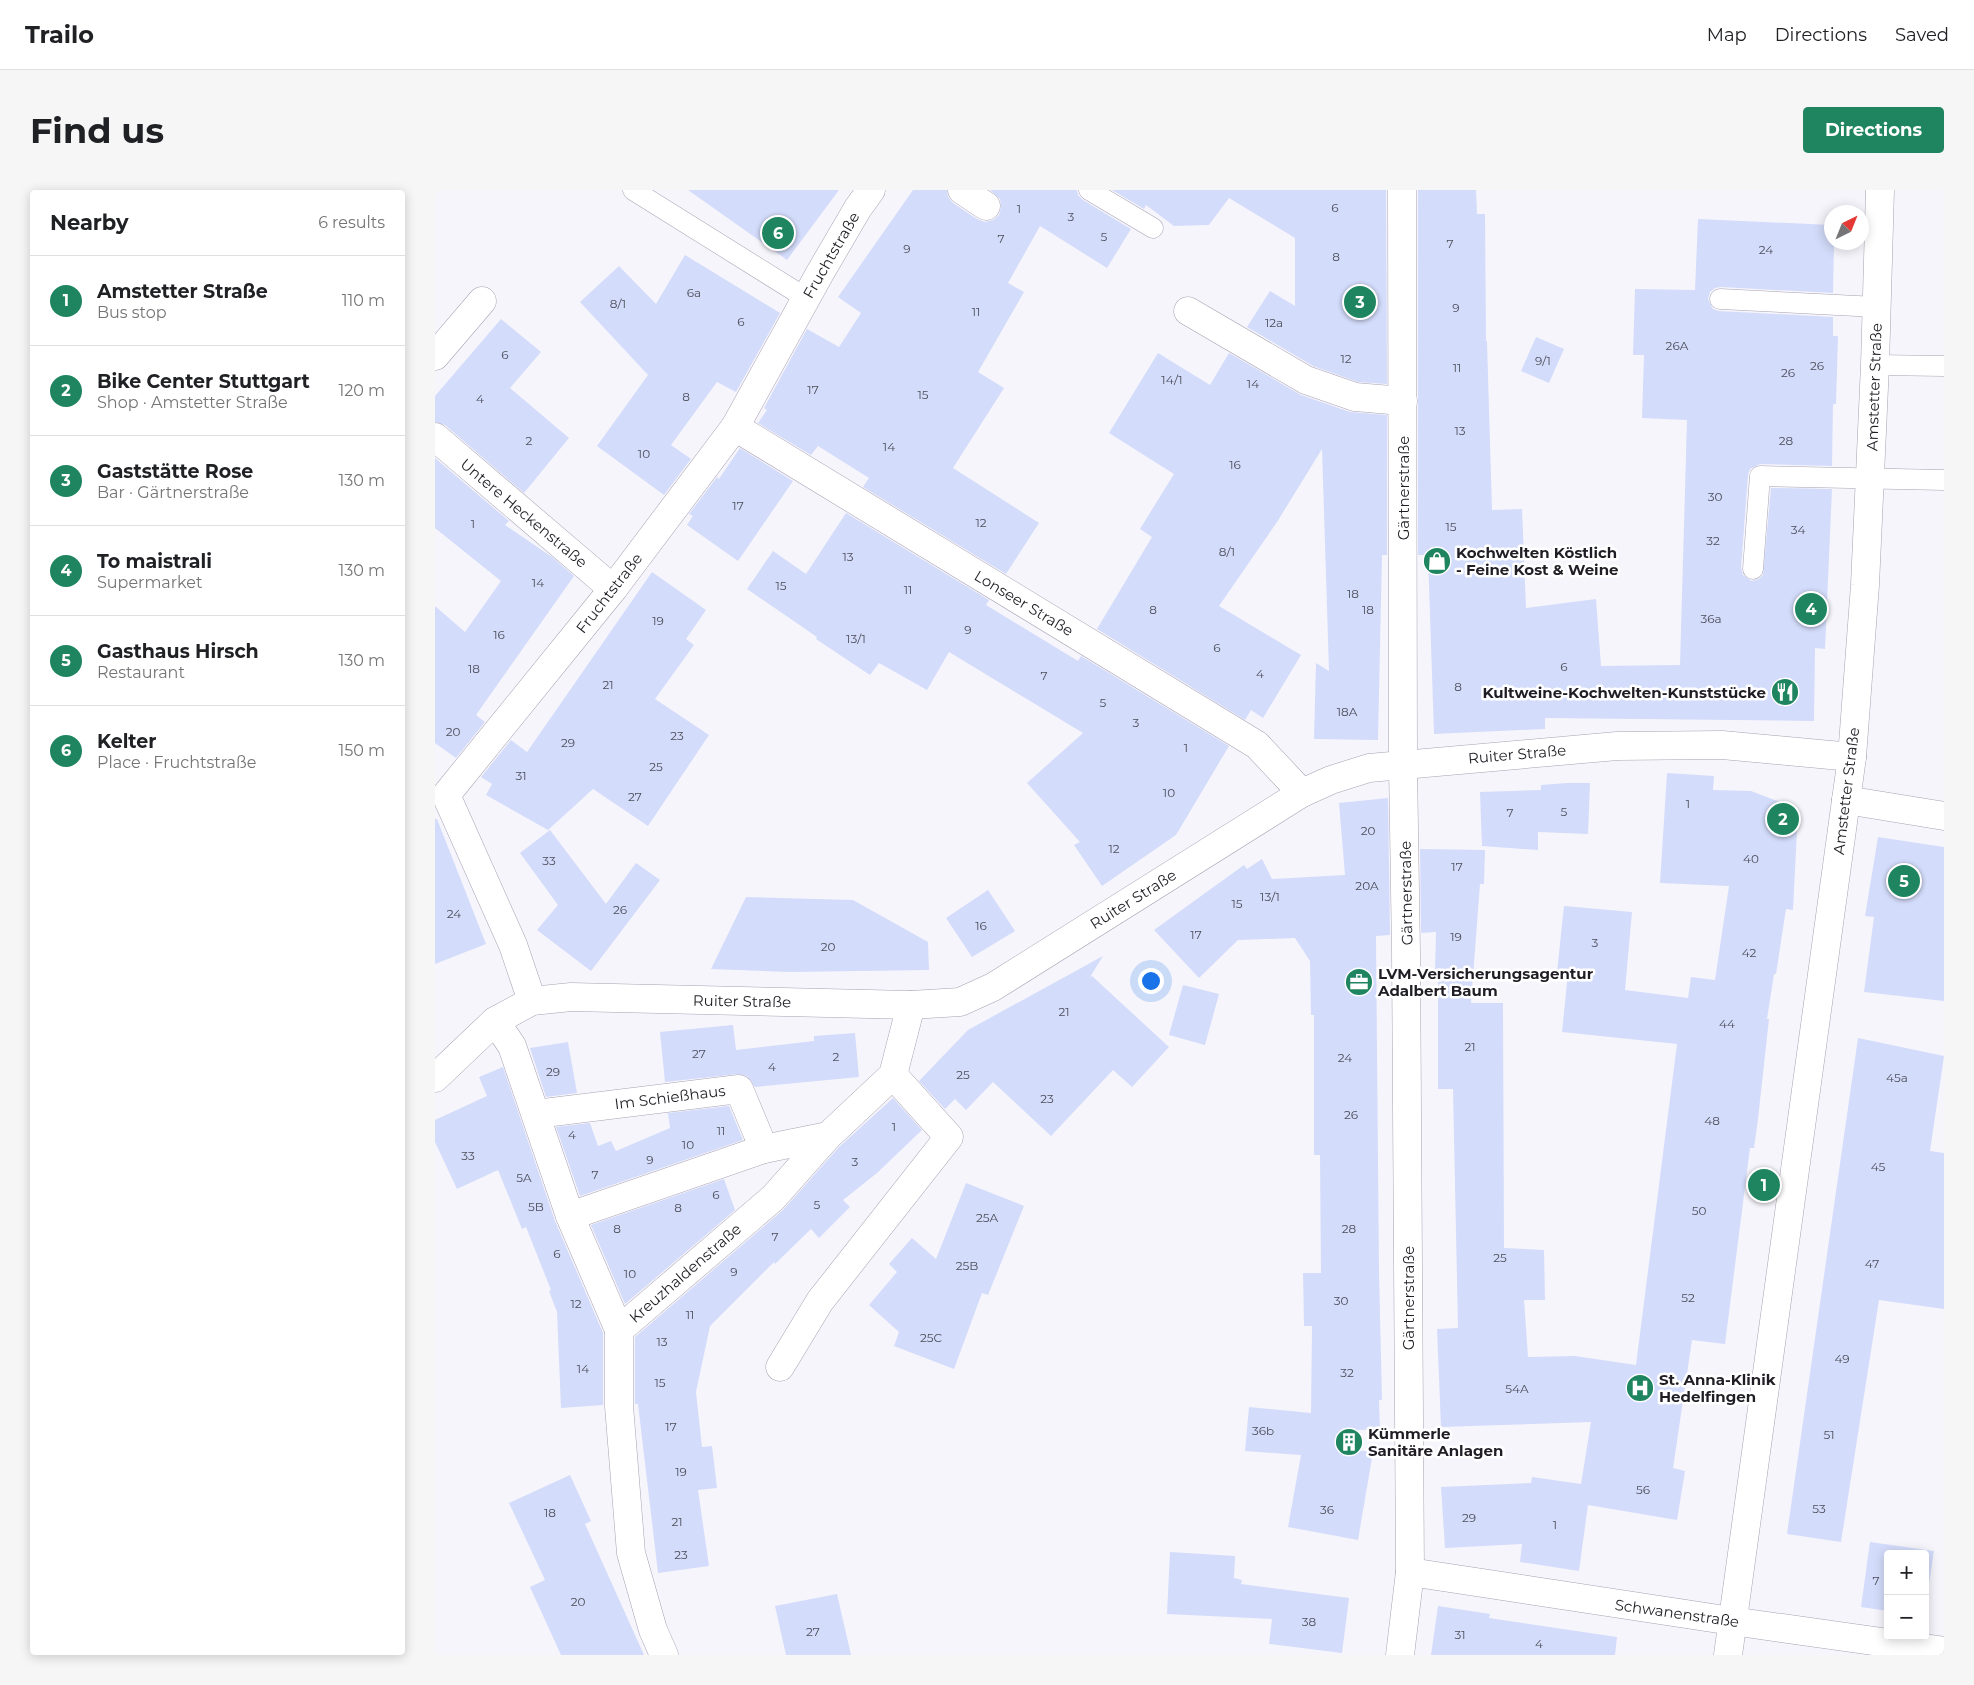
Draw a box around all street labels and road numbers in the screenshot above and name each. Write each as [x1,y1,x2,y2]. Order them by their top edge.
street label: Fruchtstraße [799,208,863,302]
street label: Amstetter Straße [1862,323,1886,451]
street label: Gärtnerstraße [1394,436,1413,540]
street label: Untere Heckenstraße [457,454,591,572]
street label: Fruchtstraße [572,549,646,637]
street label: Lonseer Straße [971,566,1077,640]
street label: Amstetter Straße [1829,726,1863,856]
street label: Ruiter Straße [1467,740,1567,768]
street label: Gärtnerstraße [1396,840,1416,946]
street label: Ruiter Straße [1086,865,1180,933]
street label: Ruiter Straße [693,991,791,1011]
street label: Im Schießhaus [613,1081,727,1113]
street label: Kreuzhaldenstraße [625,1219,745,1327]
street label: Gärtnerstraße [1399,1246,1418,1350]
street label: Schwanenstraße [1614,1595,1740,1631]

